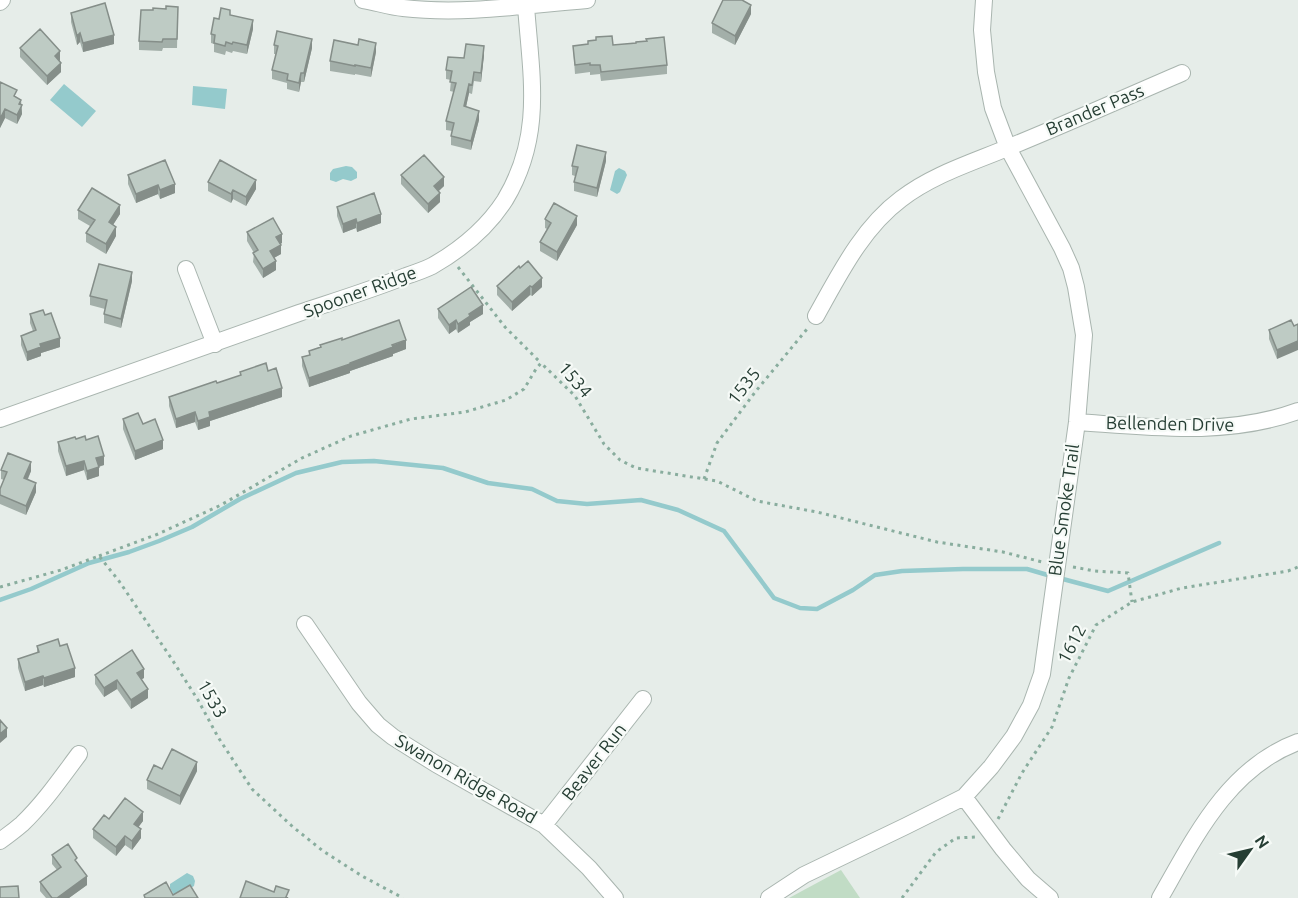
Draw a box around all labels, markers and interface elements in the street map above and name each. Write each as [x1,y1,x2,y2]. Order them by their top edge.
street label: Brander Pass [1043,79,1147,139]
street label: Spooner Ridge [301,261,419,321]
street label: 1534 [555,357,597,401]
street label: 1535 [723,363,764,408]
street label: Bellenden Drive [1106,412,1234,434]
street label: Blue Smoke Trail [1044,442,1082,577]
street label: 1612 [1053,621,1089,666]
street label: 1533 [194,676,232,721]
street label: Beaver Run [557,719,629,804]
street label: Swanon Ridge Road [392,730,541,827]
north arrow [1220,820,1280,880]
text: N [1252,832,1273,852]

